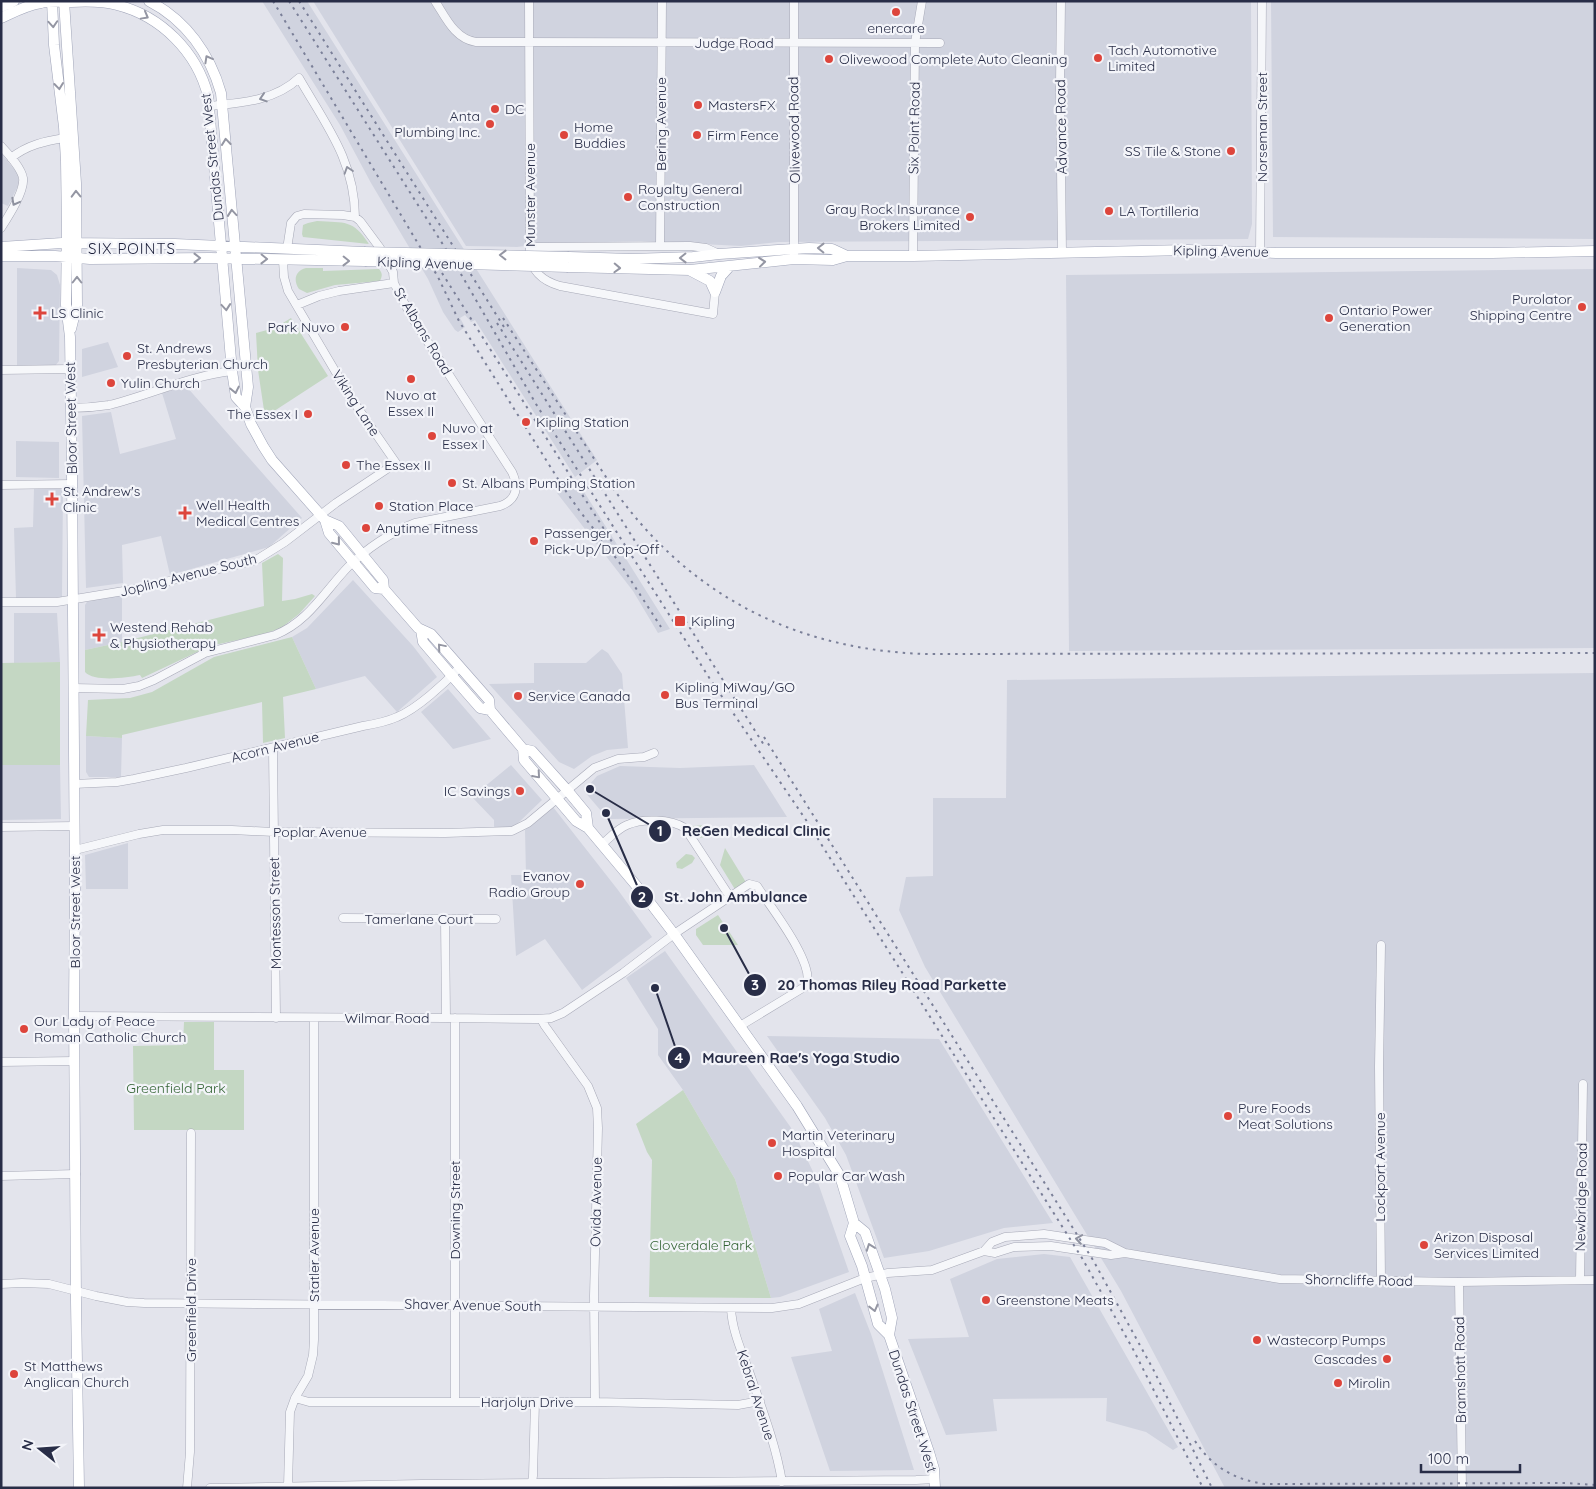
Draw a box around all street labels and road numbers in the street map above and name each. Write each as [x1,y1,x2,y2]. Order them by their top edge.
street label: Judge Road [694,34,774,52]
street label: Norseman Street [1253,72,1271,182]
street label: Bering Avenue [652,77,670,171]
street label: Olivewood Road [784,77,804,183]
street label: Advance Road [1051,79,1071,175]
street label: Six Point Road [904,82,924,174]
street label: Dundas Street West [196,92,228,222]
street label: Munster Avenue [521,143,539,247]
street label: Kipling Avenue [1173,241,1269,261]
street label: Kipling Avenue [377,252,473,274]
street label: St Albans Road [390,284,456,378]
street label: Bloor Street West [61,361,81,475]
street label: Viking Lane [328,366,384,440]
street label: Jopling Avenue South [118,549,258,601]
street label: Acorn Avenue [229,727,321,767]
street label: Poplar Avenue [273,823,367,841]
street label: Bloor Street West [66,855,84,968]
street label: Montesson Street [265,856,285,969]
street label: Tamerlane Court [365,910,474,928]
street label: Wilmar Road [345,1009,429,1027]
street label: Lockport Avenue [1371,1112,1389,1222]
street label: Newbridge Road [1571,1142,1591,1252]
street label: Ovida Avenue [586,1157,606,1247]
street label: Downing Street [446,1160,464,1260]
street label: Statler Avenue [305,1208,323,1302]
street label: Greenfield Drive [182,1258,200,1362]
street label: Shorncliffe Road [1305,1270,1413,1290]
street label: Shaver Avenue South [404,1295,542,1315]
street label: Bramshott Road [1450,1317,1470,1423]
street label: Kebral Avenue [733,1347,779,1443]
street label: Dundas Street West [885,1347,941,1475]
street label: Harjolyn Drive [481,1393,573,1411]

